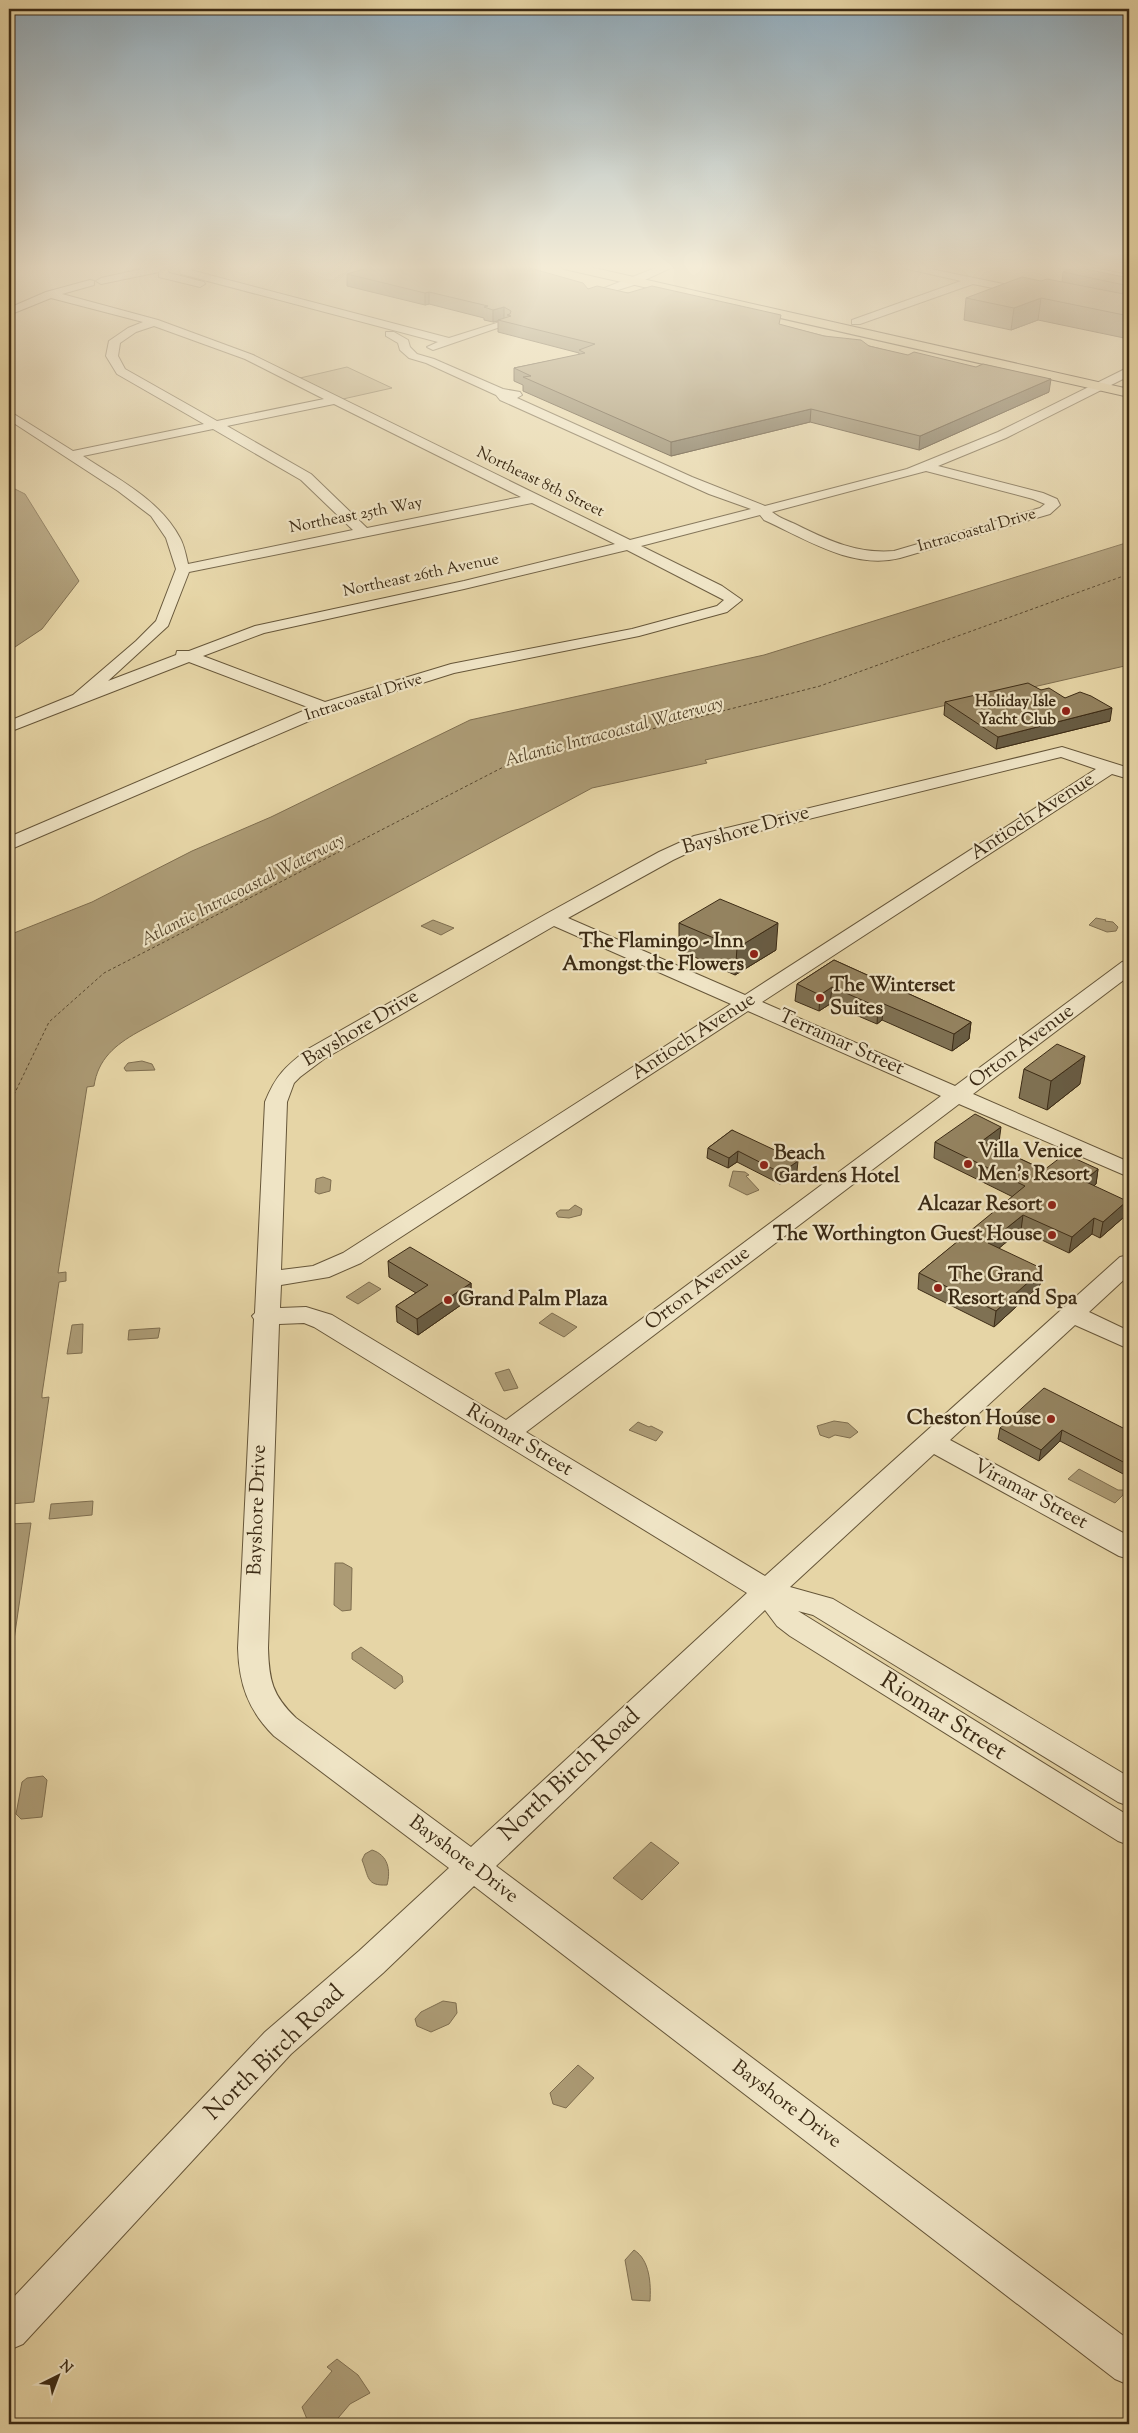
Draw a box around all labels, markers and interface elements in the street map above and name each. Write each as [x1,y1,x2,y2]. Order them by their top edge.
street label: Northeast 8th Street [472,442,608,524]
street label: Northeast 25th Way [287,492,425,540]
street label: Intracoastal Drive [915,503,1039,559]
street label: Northeast 26th Avenue [341,548,501,604]
street label: Intracoastal Drive [302,668,426,728]
water label: Atlantic Intracoastal Waterway [502,691,726,775]
place label: Holiday Isle Yacht Club [975,691,1057,732]
marker: Holiday Isle Yacht Club [1060,705,1072,717]
street label: Antioch Avenue [965,766,1101,868]
street label: Bayshore Drive [679,799,813,863]
water label: Atlantic Intracoastal Waterway [137,828,349,954]
place label: The Flamingo - Inn Amongst the Flowers [562,928,744,980]
marker: The Flamingo - Inn Amongst the Flowers [748,948,760,960]
place label: The Winterset Suites [830,972,955,1024]
street label: Bayshore Drive [297,983,425,1075]
street label: Antioch Avenue [626,986,762,1088]
marker: The Winterset Suites [814,992,826,1004]
street label: Orton Avenue [963,998,1081,1096]
street label: Terramar Street [774,1002,909,1084]
place label: Villa Venice Men's Resort [978,1138,1090,1190]
place label: Beach Gardens Hotel [774,1140,900,1192]
marker: Villa Venice Men's Resort [962,1158,974,1170]
marker: Beach Gardens Hotel [758,1159,770,1171]
place label: Alcazar Resort [918,1191,1042,1220]
marker: Alcazar Resort [1046,1199,1058,1211]
place label: The Worthington Guest House [773,1221,1042,1250]
marker: The Worthington Guest House [1046,1229,1058,1241]
street label: Orton Avenue [639,1240,757,1338]
place label: The Grand Resort and Spa [948,1262,1078,1314]
marker: The Grand Resort and Spa [932,1282,944,1294]
place label: Grand Palm Plaza [458,1286,608,1315]
marker: Grand Palm Plaza [442,1294,454,1306]
street label: Riomar Street [460,1398,578,1484]
place label: Cheston House [907,1405,1041,1434]
marker: Cheston House [1045,1413,1057,1425]
street label: Bayshore Drive [241,1444,275,1576]
street label: Viramar Street [968,1453,1093,1537]
street label: Riomar Street [873,1665,1013,1769]
street label: North Birch Road [491,1700,649,1850]
street label: Bayshore Drive [402,1809,524,1911]
street label: North Birch Road [197,1977,353,2129]
street label: Bayshore Drive [725,2054,847,2156]
north arrow [32,2350,82,2400]
text: N [55,2357,76,2379]

